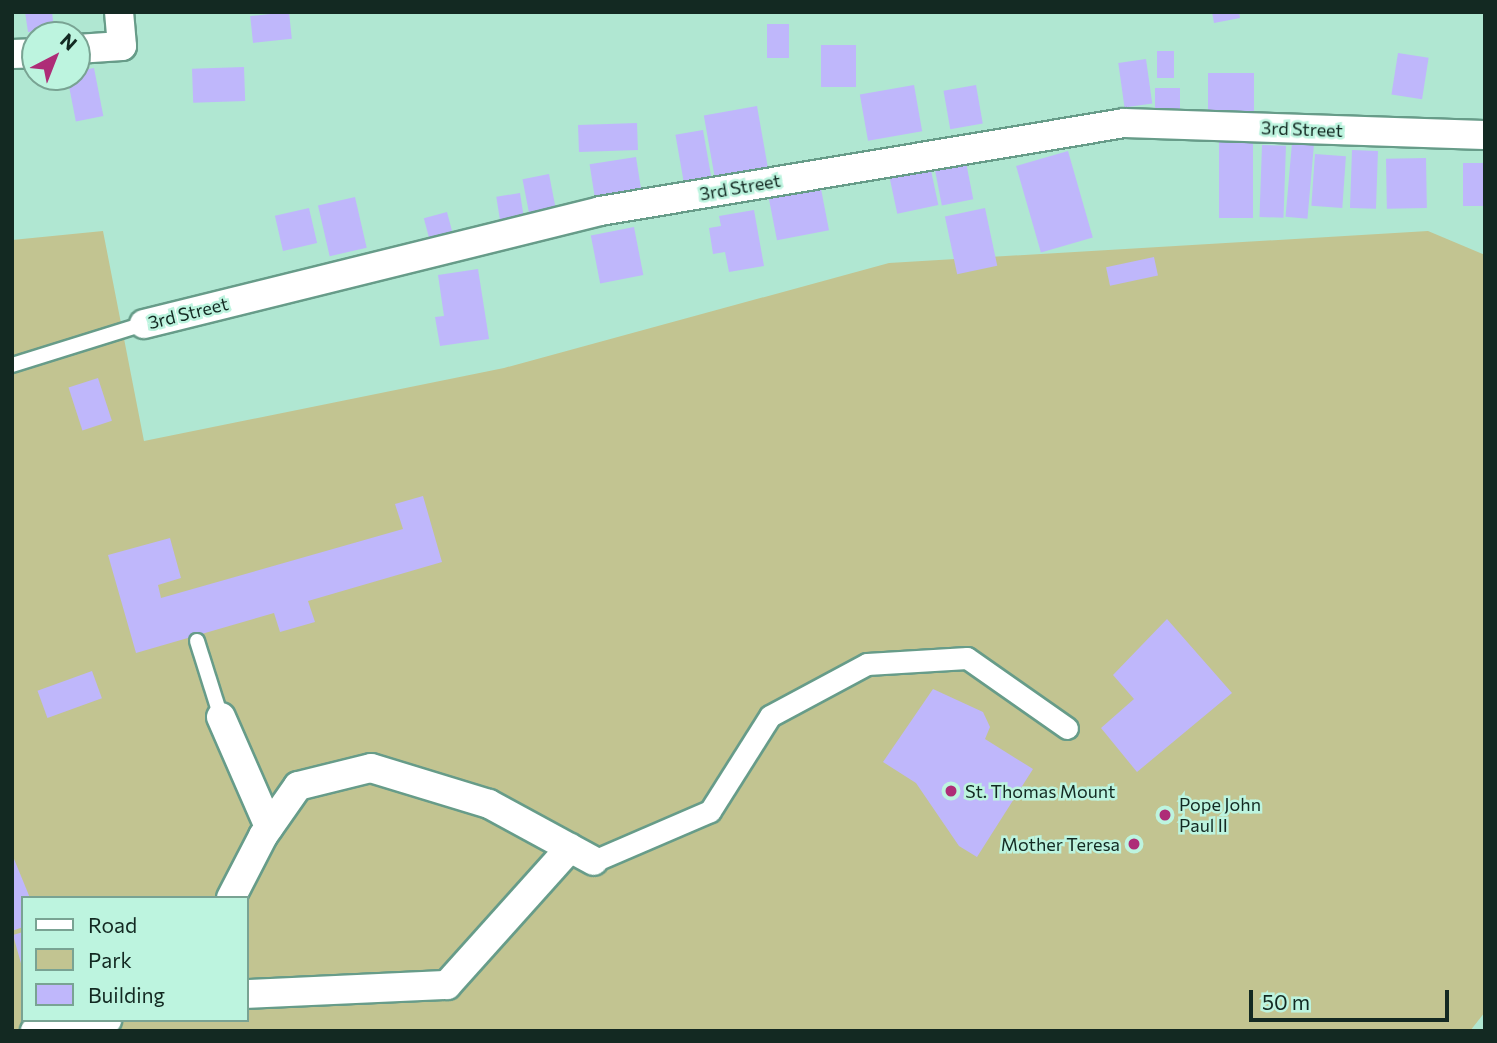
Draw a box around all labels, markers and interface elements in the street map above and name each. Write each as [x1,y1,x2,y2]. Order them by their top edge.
north arrow [21,21,91,91]
text: N [56,28,82,55]
street label: 3rd Street [1261,117,1343,141]
street label: 3rd Street [698,169,782,205]
street label: 3rd Street [146,293,230,333]
place label: St. Thomas Mount [965,780,1116,802]
marker: St. Thomas Mount [943,783,959,799]
place label: Pope John Paul II [1179,794,1261,836]
marker: Pope John Paul II [1157,807,1173,823]
place label: Mother Teresa [1001,833,1120,855]
marker: Mother Teresa [1126,836,1142,852]
legend [21,896,248,1022]
text: Road [88,912,137,937]
text: Park [88,947,132,972]
scale bar [1252,976,1452,1020]
text: Building [88,982,165,1007]
text: 50 m [1262,989,1310,1014]

